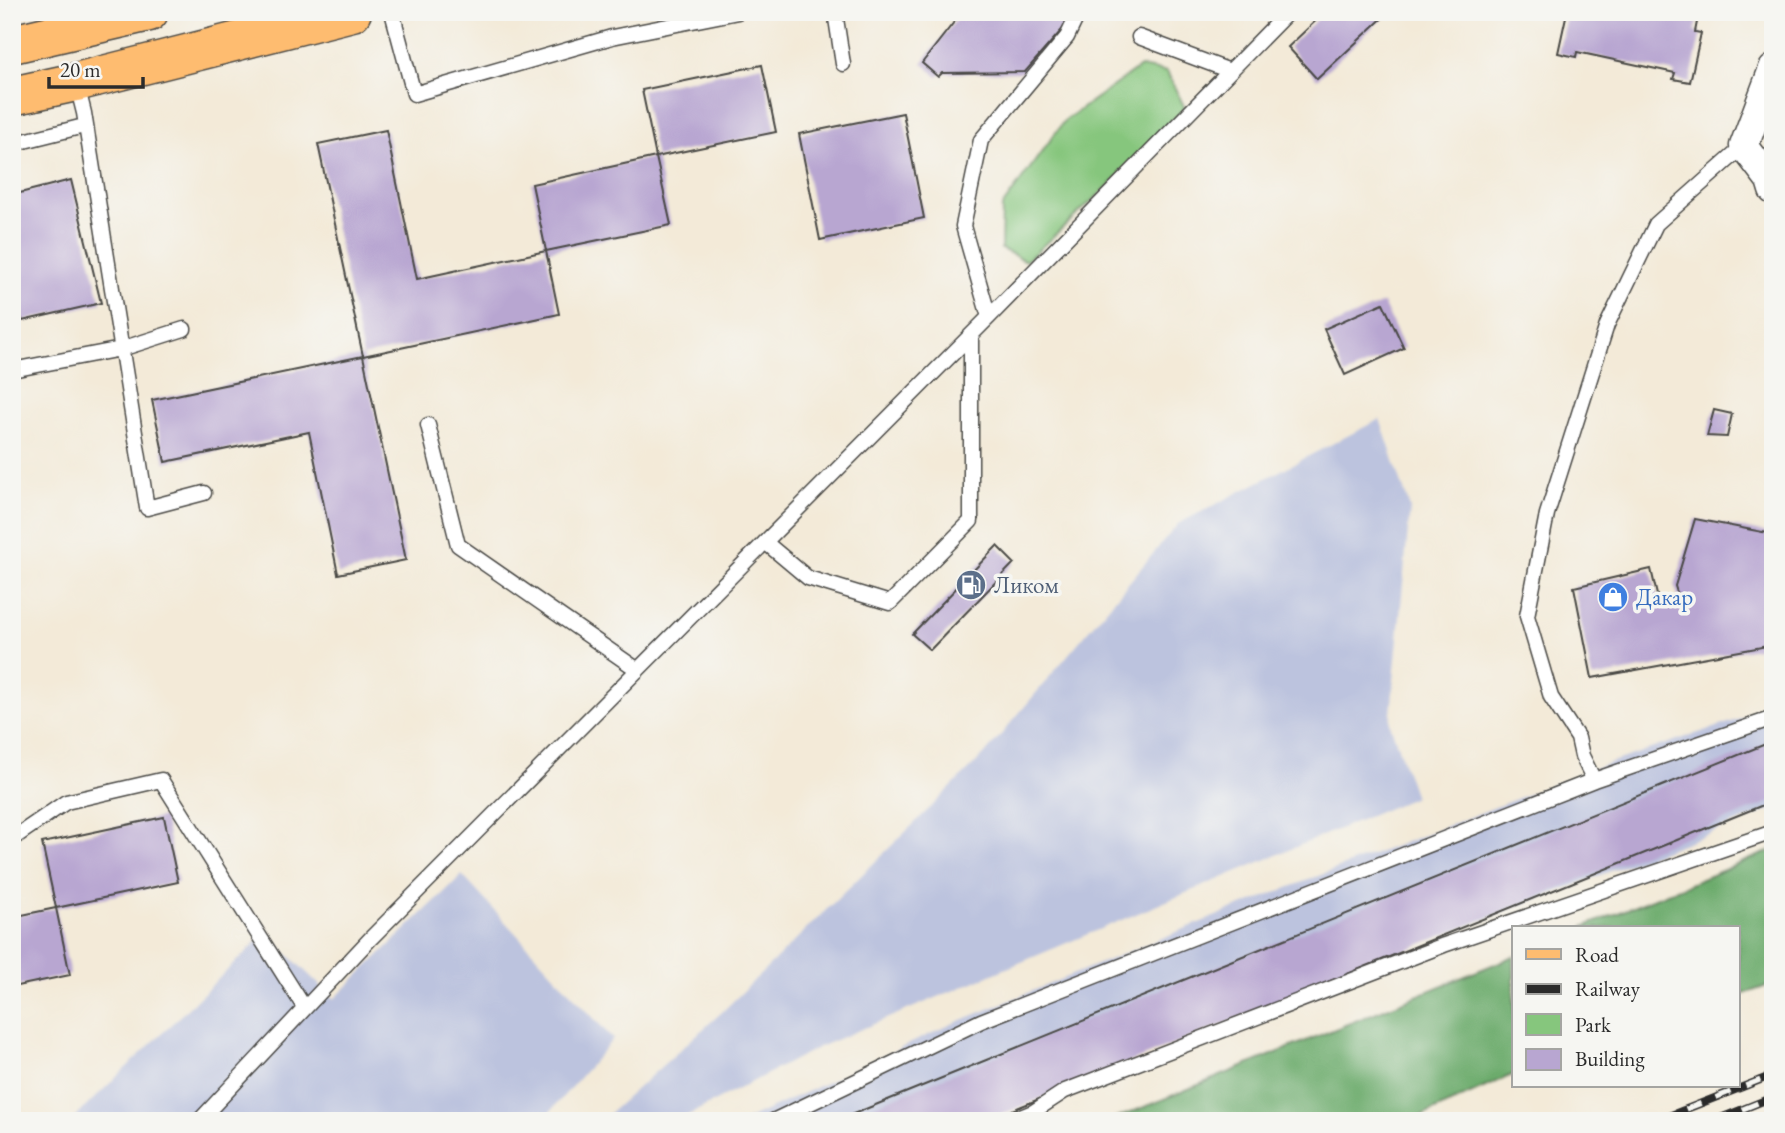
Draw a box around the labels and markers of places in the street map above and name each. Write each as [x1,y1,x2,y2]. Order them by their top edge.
fuel station icon: Ликом [954,568,988,602]
place label: Ликом [994,570,1059,600]
shop icon: Дакар [1596,580,1630,614]
place label: Дакар [1636,582,1693,612]

